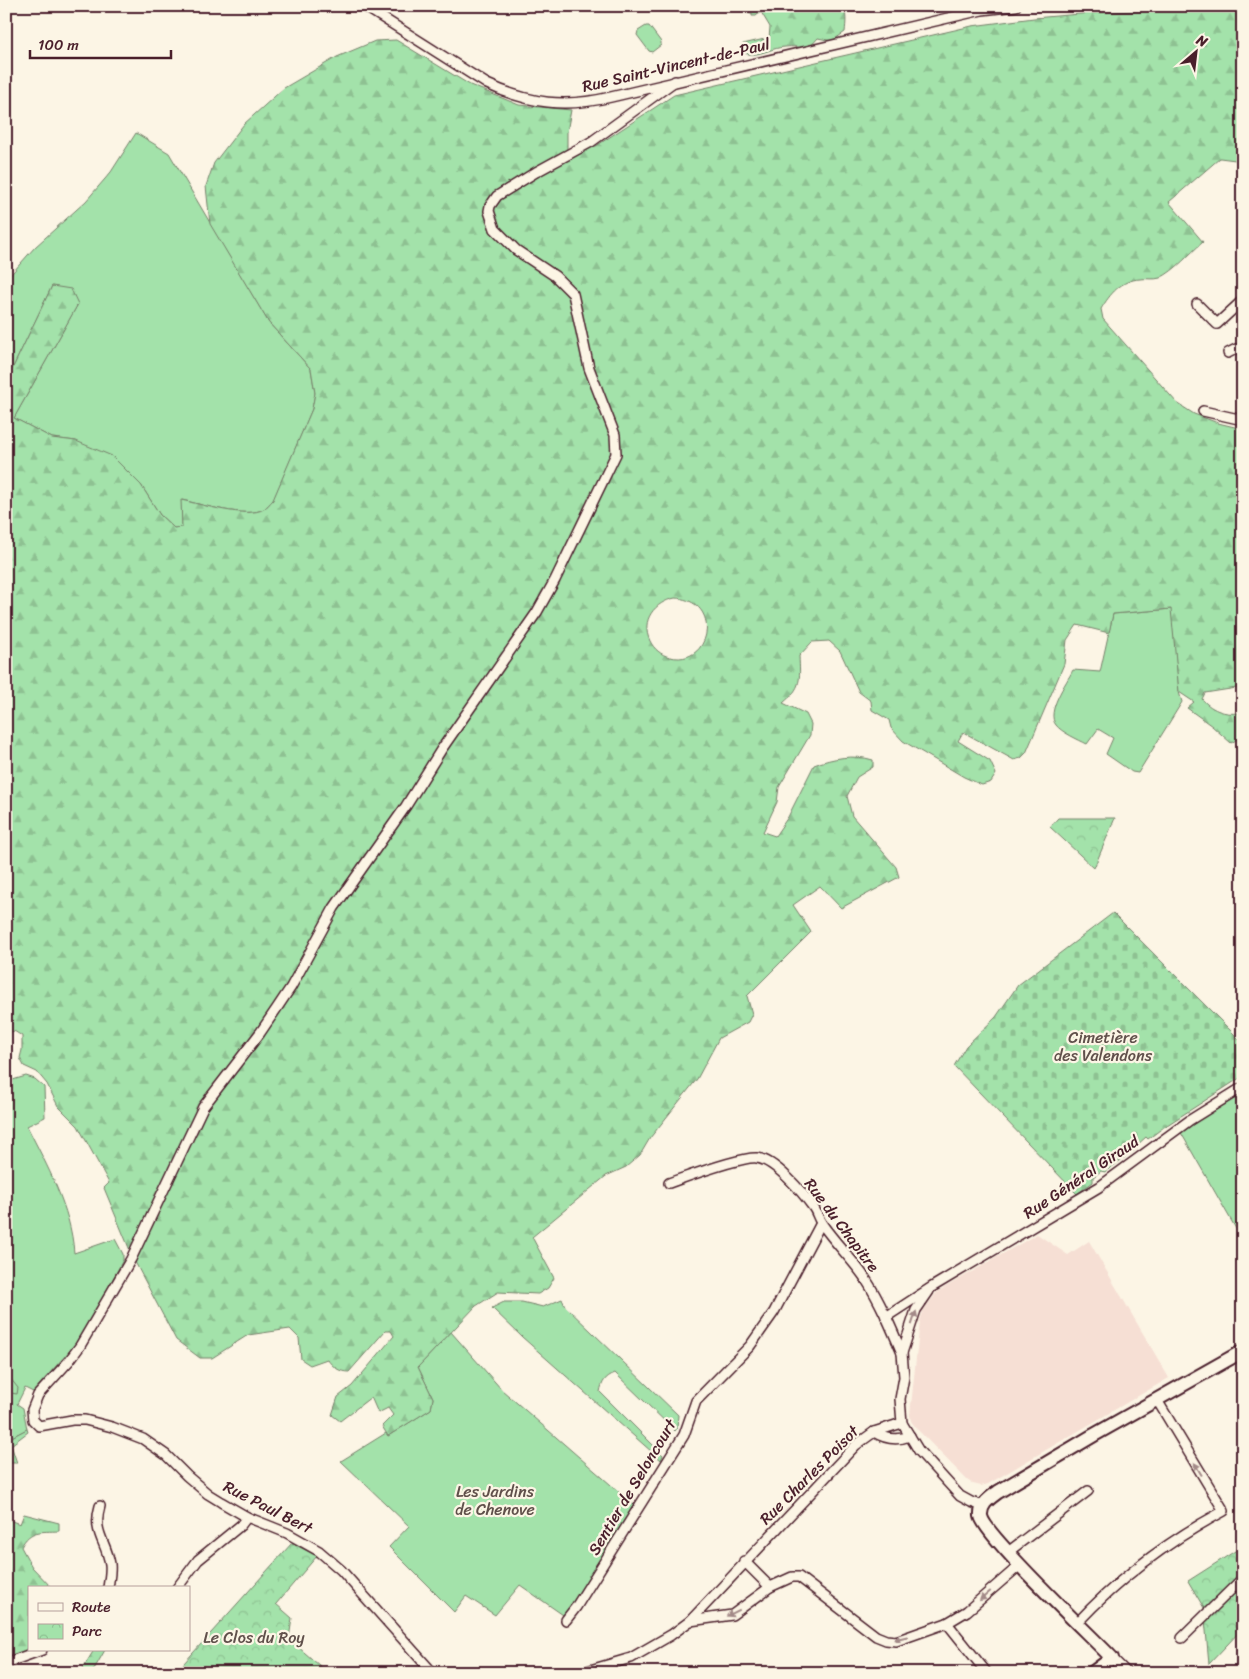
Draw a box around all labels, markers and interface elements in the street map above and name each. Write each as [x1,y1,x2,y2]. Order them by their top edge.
text: N [1191,27,1212,54]
scale bar [30,28,171,60]
north arrow [1172,28,1222,78]
street label: Rue Saint-Vincent-de-Paul [579,29,773,101]
text: 100 m [38,32,79,58]
park label: Cimetière des Valendons [1054,1023,1153,1070]
street label: Rue Général Giraud [1017,1126,1146,1227]
street label: Rue du Chapitre [797,1171,888,1279]
one-way arrow [910,1310,918,1325]
street label: Sentier de Seloncourt [580,1413,685,1561]
street label: Rue Charles Poisot [752,1418,866,1532]
one-way arrow [1194,1462,1203,1475]
street label: Rue Paul Bert [218,1472,318,1542]
park label: Les Jardins de Chenove [455,1477,535,1524]
legend [28,1586,190,1652]
one-way arrow [979,1590,991,1602]
text: Route [72,1594,111,1620]
one-way arrow [726,1609,740,1617]
text: Parc [72,1618,102,1644]
park label: Le Clos du Roy [203,1623,305,1652]
one-way arrow [893,1634,908,1642]

